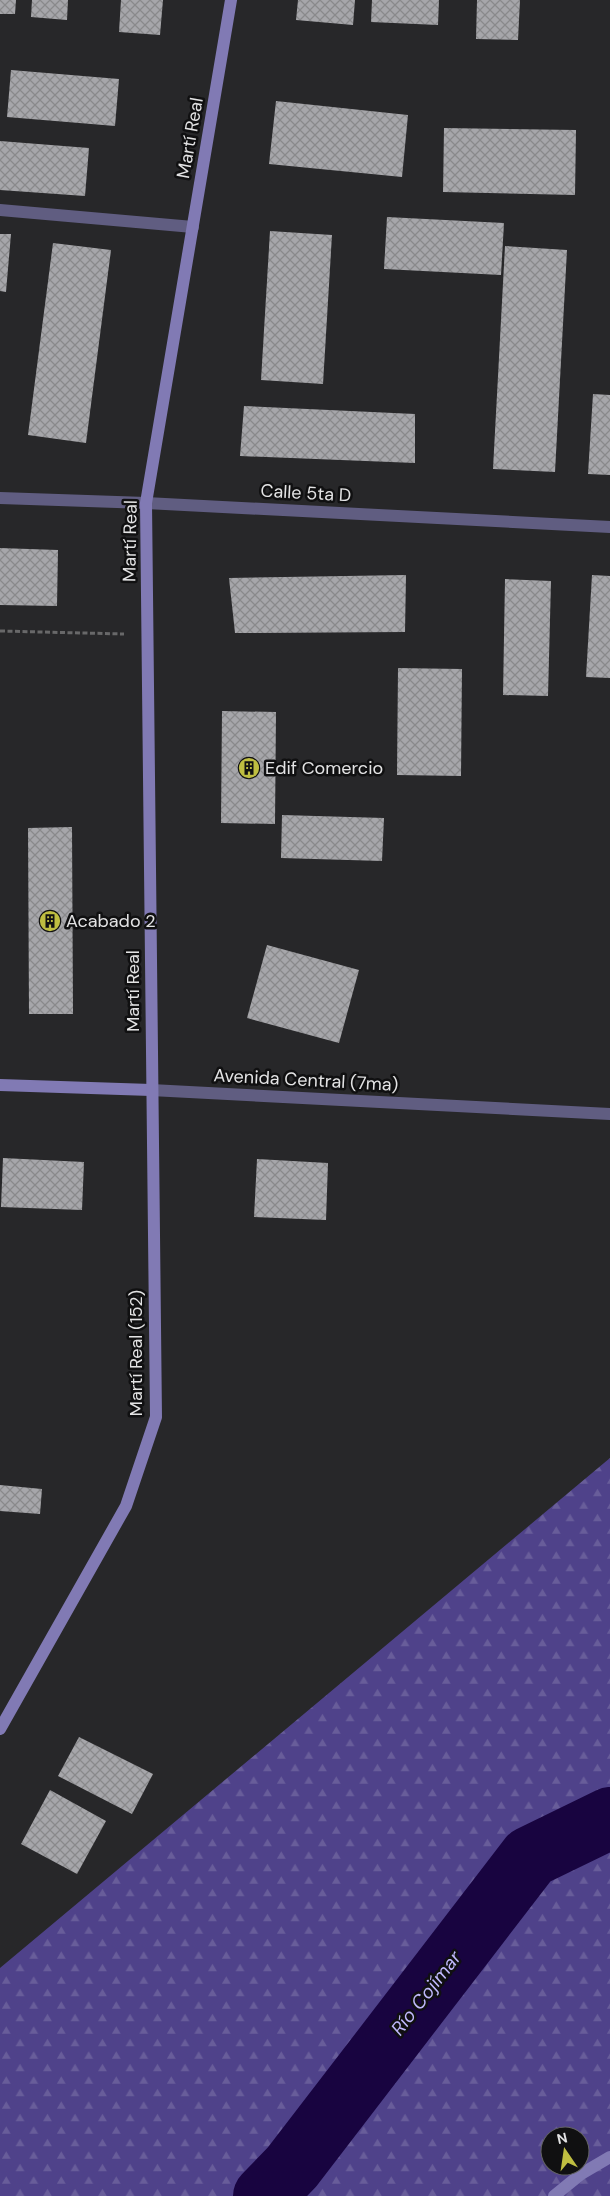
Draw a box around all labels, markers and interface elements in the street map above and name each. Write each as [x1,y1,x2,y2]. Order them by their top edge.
street label: Martí Real [171,96,209,180]
street label: Calle 5ta D [260,479,352,507]
street label: Martí Real [117,500,143,582]
building icon: Edif Comercio [237,756,261,780]
place label: Edif Comercio [265,756,383,780]
building icon: Acabado 2 [38,909,62,933]
place label: Acabado 2 [66,909,156,933]
street label: Martí Real [121,950,145,1032]
street label: Avenida Central (7ma) [213,1063,399,1097]
street label: Martí Real (152) [124,1290,148,1416]
water label: Río Cojímar [385,1945,467,2040]
north arrow [540,2126,590,2176]
text: N [555,2128,569,2148]

